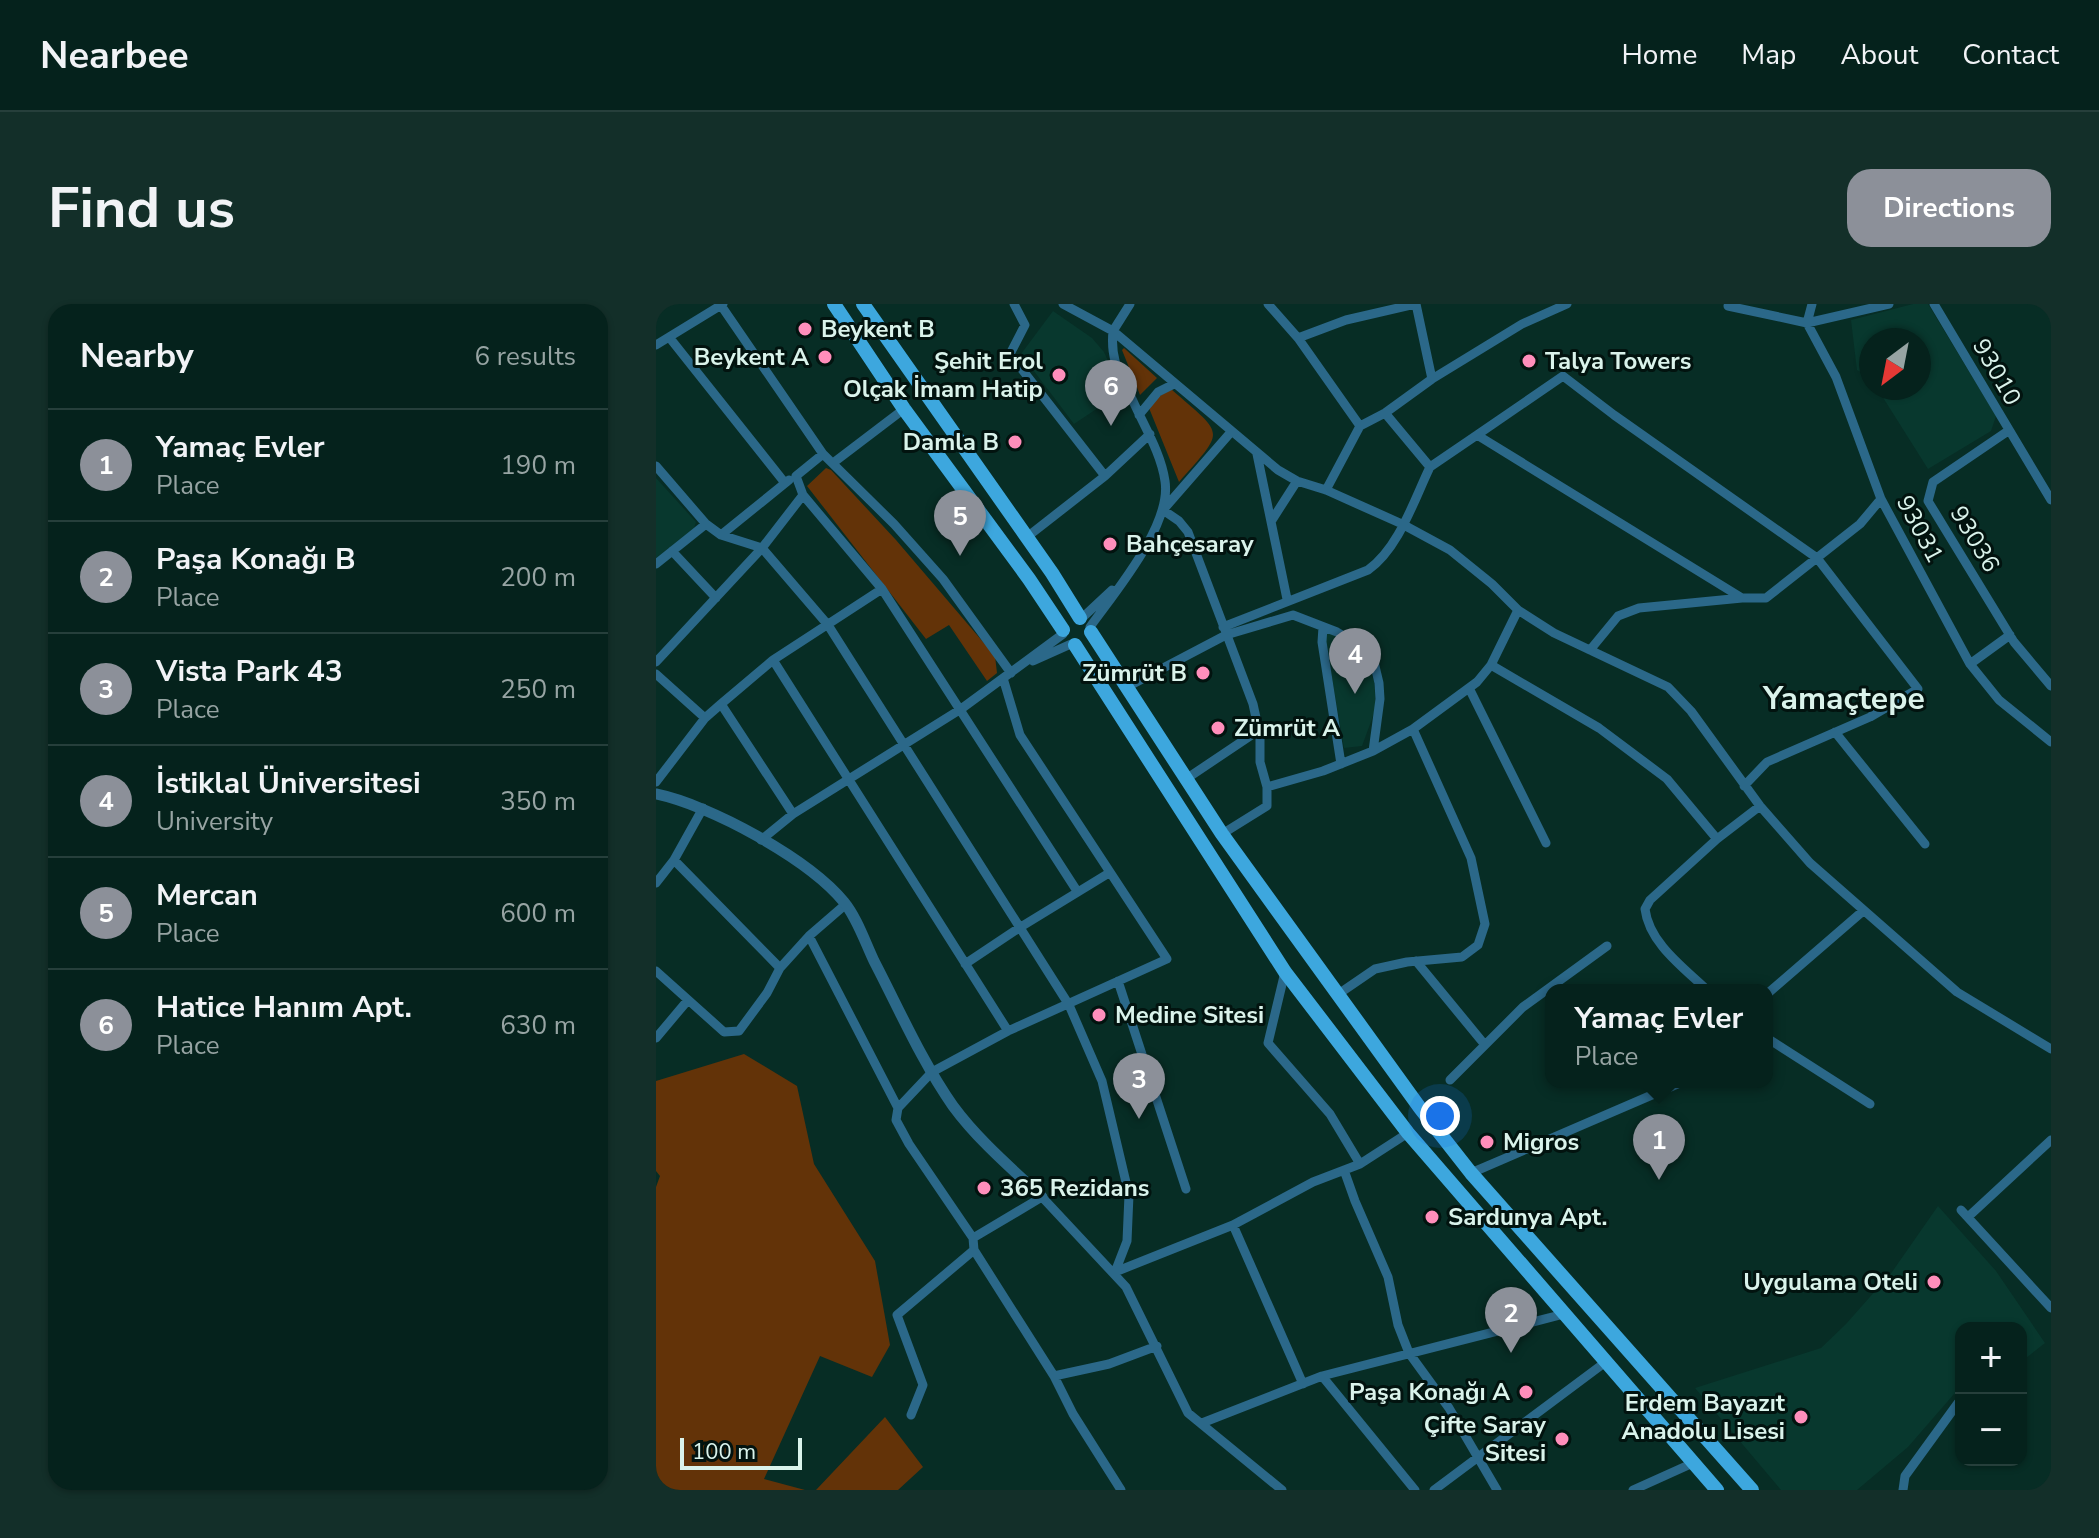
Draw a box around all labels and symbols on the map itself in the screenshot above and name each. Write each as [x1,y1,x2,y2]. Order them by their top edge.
place label: Beykent B [821,313,935,345]
marker: Beykent B [796,320,814,338]
north arrow [1859,328,1931,400]
street label: 93010 [1965,333,2029,411]
place label: Beykent A [694,341,809,373]
place label: Şehit Erol Olçak İmam Hatip [843,345,1043,405]
place label: Talya Towers [1545,345,1691,377]
marker: Beykent A [816,348,834,366]
marker: Talya Towers [1520,352,1538,370]
pin: 6 [1085,360,1137,426]
marker: Şehit Erol Olçak İmam Hatip [1050,366,1068,384]
place label: Damla B [903,426,999,458]
marker: Damla B [1006,433,1024,451]
pin: 5 [934,490,986,556]
street label: 93031 [1889,490,1951,568]
street label: 93036 [1943,500,2007,578]
place label: Bahçesaray [1126,528,1254,560]
marker: Bahçesaray [1101,535,1119,553]
pin: 4 [1329,628,1381,694]
place label: Zümrüt B [1082,657,1187,689]
marker: Zümrüt B [1194,664,1212,682]
district label: Yamaçtepe [1762,677,1925,720]
place label: Zümrüt A [1234,712,1340,744]
marker: Zümrüt A [1209,719,1227,737]
place label: Medine Sitesi [1115,999,1264,1031]
marker: Medine Sitesi [1090,1006,1108,1024]
pin: 3 [1113,1053,1165,1119]
your location [1420,1096,1460,1136]
pin: 1 [1633,1114,1685,1180]
place label: Migros [1503,1126,1579,1158]
marker: Migros [1478,1133,1496,1151]
place label: 365 Rezidans [1000,1172,1149,1204]
marker: 365 Rezidans [975,1179,993,1197]
place label: Sardunya Apt. [1448,1201,1607,1233]
marker: Sardunya Apt. [1423,1208,1441,1226]
place label: Uygulama Oteli [1743,1266,1918,1298]
marker: Uygulama Oteli [1925,1273,1943,1291]
pin: 2 [1485,1287,1537,1353]
place label: Paşa Konağı A [1349,1376,1510,1408]
marker: Paşa Konağı A [1517,1383,1535,1401]
place label: Erdem Bayazıt Anadolu Lisesi [1622,1387,1786,1447]
marker: Erdem Bayazıt Anadolu Lisesi [1792,1408,1810,1426]
place label: Çifte Saray Sitesi [1424,1409,1546,1469]
marker: Çifte Saray Sitesi [1553,1430,1571,1448]
scale bar [680,1434,802,1470]

